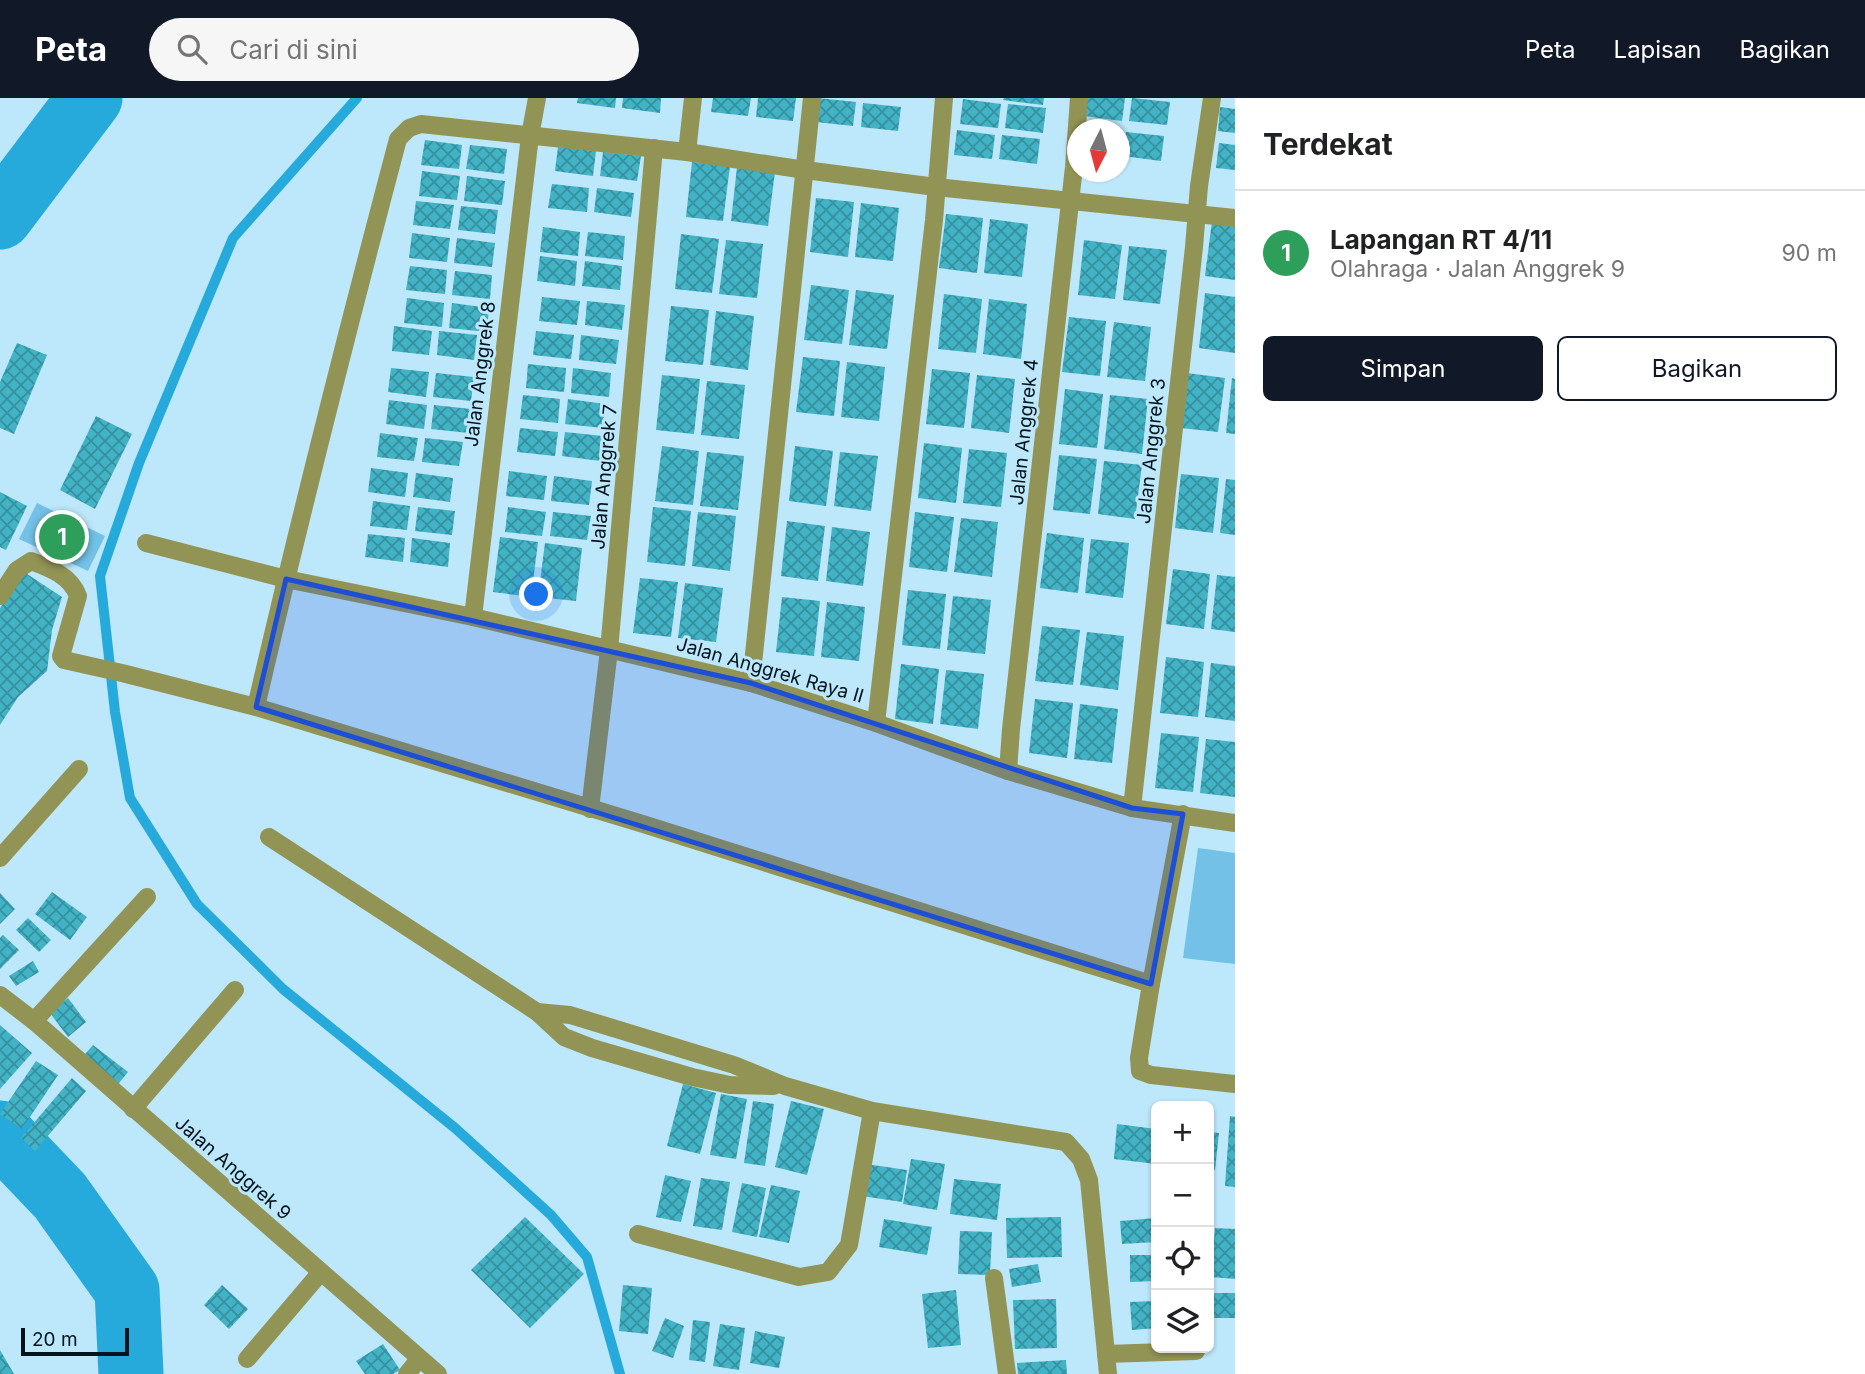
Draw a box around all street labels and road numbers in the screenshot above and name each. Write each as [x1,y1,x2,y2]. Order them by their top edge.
street label: Jalan Anggrek 8 [460,300,500,448]
street label: Jalan Anggrek 4 [1005,358,1043,506]
street label: Jalan Anggrek 3 [1132,377,1170,525]
street label: Jalan Anggrek 7 [586,404,622,550]
street label: Jalan Anggrek Raya II [674,632,866,708]
street label: Jalan Anggrek 9 [170,1111,296,1225]

